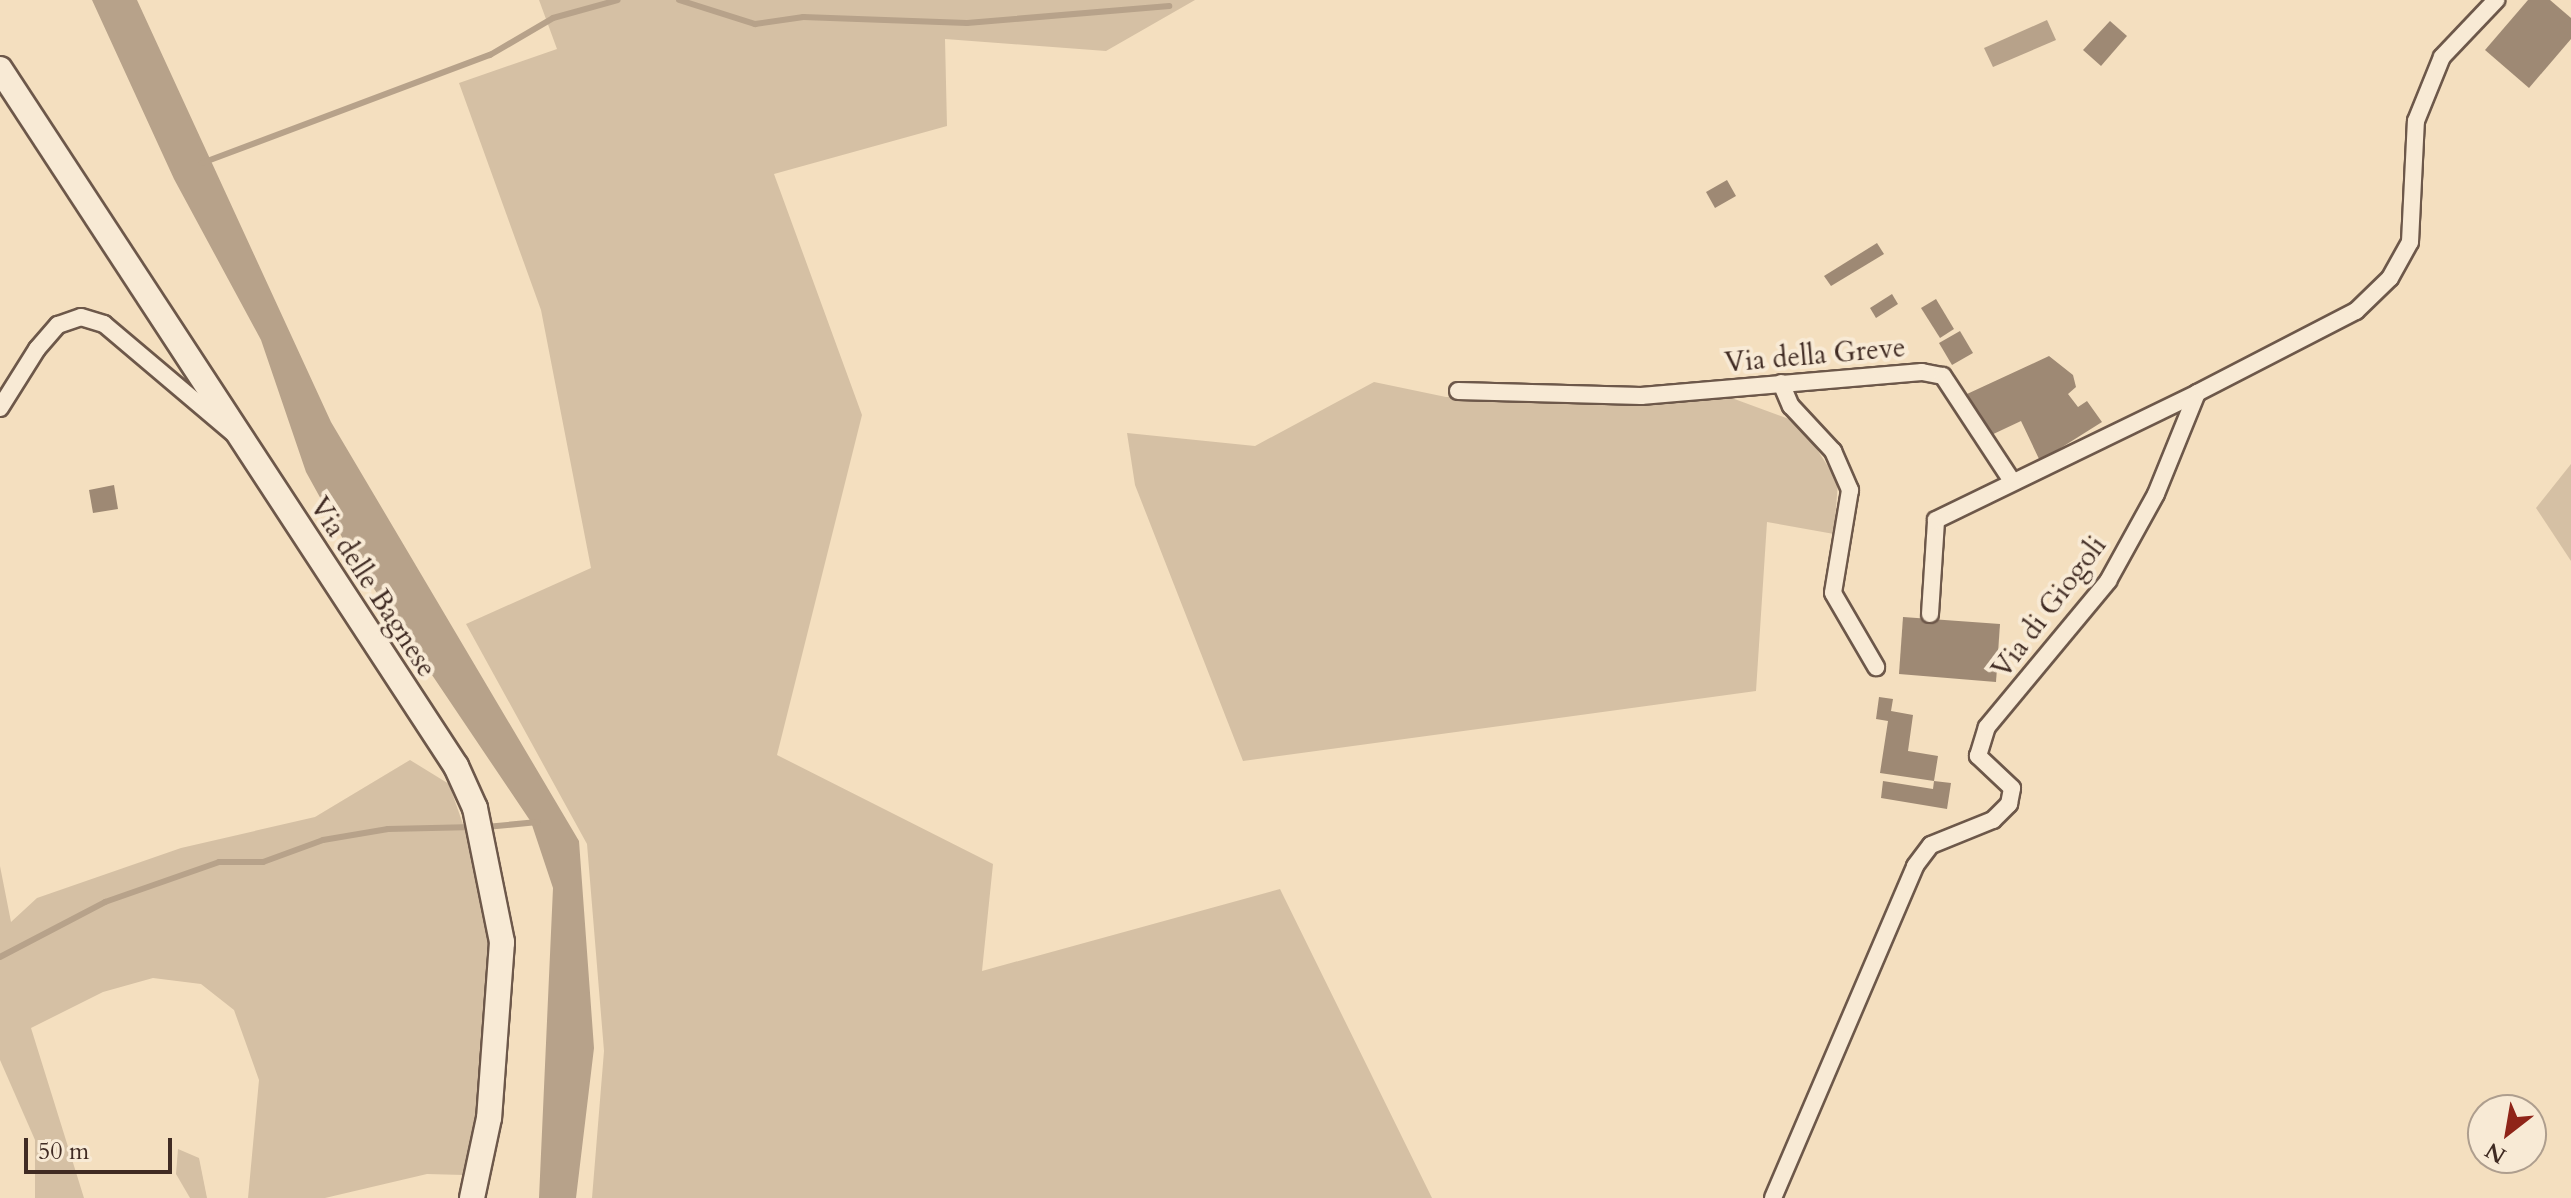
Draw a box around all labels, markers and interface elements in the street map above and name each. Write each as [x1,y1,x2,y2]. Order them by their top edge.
street label: Via della Greve [1723,330,1907,380]
street label: Via delle Bagnese [302,491,444,683]
street label: Via di Giogoli [1985,529,2113,685]
north arrow [2467,1094,2547,1174]
scale bar [28,1122,176,1172]
text: 50 m [38,1135,89,1168]
text: N [2480,1135,2512,1171]

